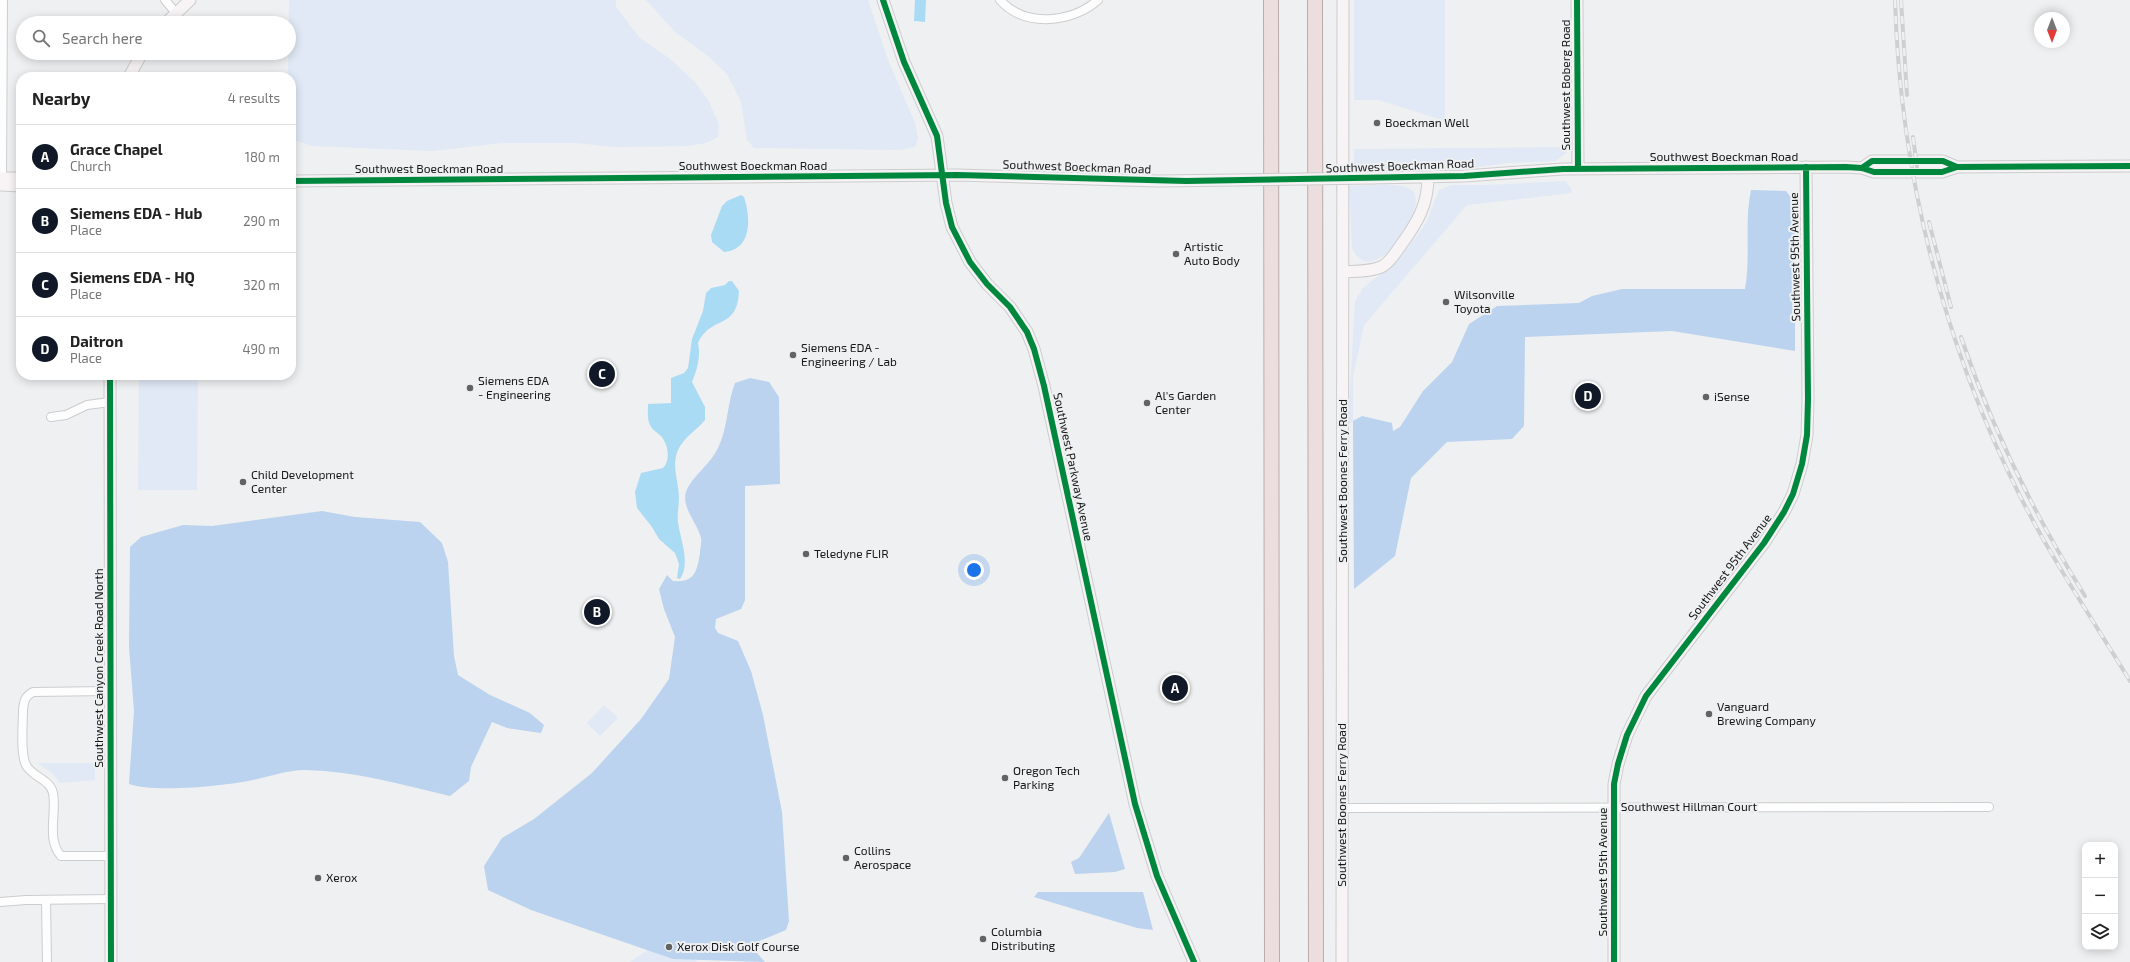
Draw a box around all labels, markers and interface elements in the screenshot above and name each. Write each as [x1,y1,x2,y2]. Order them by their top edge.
north arrow [2034,12,2070,48]
search box [16,16,296,60]
street label: Southwest Boberg Road [1558,20,1572,150]
icon: search [30,27,52,49]
text: Search here [62,29,143,47]
text: Nearby [32,88,90,108]
text: 4 results [228,90,280,106]
place label: Boeckman Well [1385,115,1469,129]
marker: Boeckman Well [1372,118,1382,128]
text: Grace Chapel [70,140,163,158]
text: A [41,149,49,165]
text: 180 m [245,149,280,165]
street label: Southwest Boeckman Road [1650,149,1798,163]
street label: Southwest Boeckman Road [1325,155,1474,175]
street label: Southwest Boeckman Road [1003,156,1152,176]
text: Church [70,158,111,174]
street label: Southwest Boeckman Road [679,158,827,172]
street label: Southwest Boeckman Road [355,161,503,175]
street label: Southwest 95th Avenue [1786,192,1802,322]
text: Siemens EDA - Hub [70,204,202,222]
text: B [41,213,49,229]
text: 290 m [243,213,280,229]
text: Place [70,222,102,238]
place label: Artistic Auto Body [1184,239,1241,267]
marker: Artistic Auto Body [1171,249,1181,259]
text: Siemens EDA - HQ [70,268,195,286]
text: C [41,277,49,293]
text: 320 m [243,277,280,293]
text: Place [70,286,102,302]
place label: Wilsonville Toyota [1454,287,1515,315]
marker: Wilsonville Toyota [1441,297,1451,307]
text: Daitron [70,332,123,350]
place label: Siemens EDA - Engineering / Lab [801,340,897,368]
text: D [41,341,49,357]
text: 490 m [242,341,280,357]
text: Place [70,350,102,366]
marker: Siemens EDA - Engineering / Lab [788,350,798,360]
pin: C [589,359,615,389]
place label: Siemens EDA - Engineering [478,373,551,401]
pin: D [1575,381,1601,411]
marker: Siemens EDA - Engineering [465,383,475,393]
place label: Al's Garden Center [1155,388,1216,416]
place label: iSense [1714,389,1750,403]
street label: Southwest Parkway Avenue [1051,391,1097,542]
marker: iSense [1701,392,1711,402]
marker: Al's Garden Center [1142,398,1152,408]
street label: Southwest Boones Ferry Road [1335,399,1349,563]
place label: Child Development Center [251,467,354,495]
marker: Child Development Center [238,477,248,487]
street label: Southwest 95th Avenue [1685,511,1774,622]
place label: Teledyne FLIR [814,546,889,560]
marker: Teledyne FLIR [801,549,811,559]
your location [964,560,984,580]
street label: Southwest Canyon Creek Road North [91,568,105,768]
pin: B [584,597,610,627]
pin: A [1162,673,1188,703]
place label: Vanguard Brewing Company [1717,699,1816,727]
marker: Vanguard Brewing Company [1704,709,1714,719]
street label: Southwest Boones Ferry Road [1334,723,1348,887]
place label: Oregon Tech Parking [1013,763,1080,791]
marker: Oregon Tech Parking [1000,773,1010,783]
street label: Southwest Hillman Court [1621,799,1758,813]
street label: Southwest 95th Avenue [1595,807,1609,937]
map controls [2082,842,2118,950]
button: + [2082,842,2118,878]
place label: Collins Aerospace [854,843,911,871]
marker: Collins Aerospace [841,853,851,863]
place label: Xerox [326,870,358,884]
marker: Xerox [313,873,323,883]
button: − [2082,878,2118,914]
button: layers [2082,914,2118,950]
place label: Columbia Distributing [991,924,1056,952]
marker: Columbia Distributing [978,934,988,944]
place label: Xerox Disk Golf Course [677,939,799,953]
marker: Xerox Disk Golf Course [664,942,674,952]

